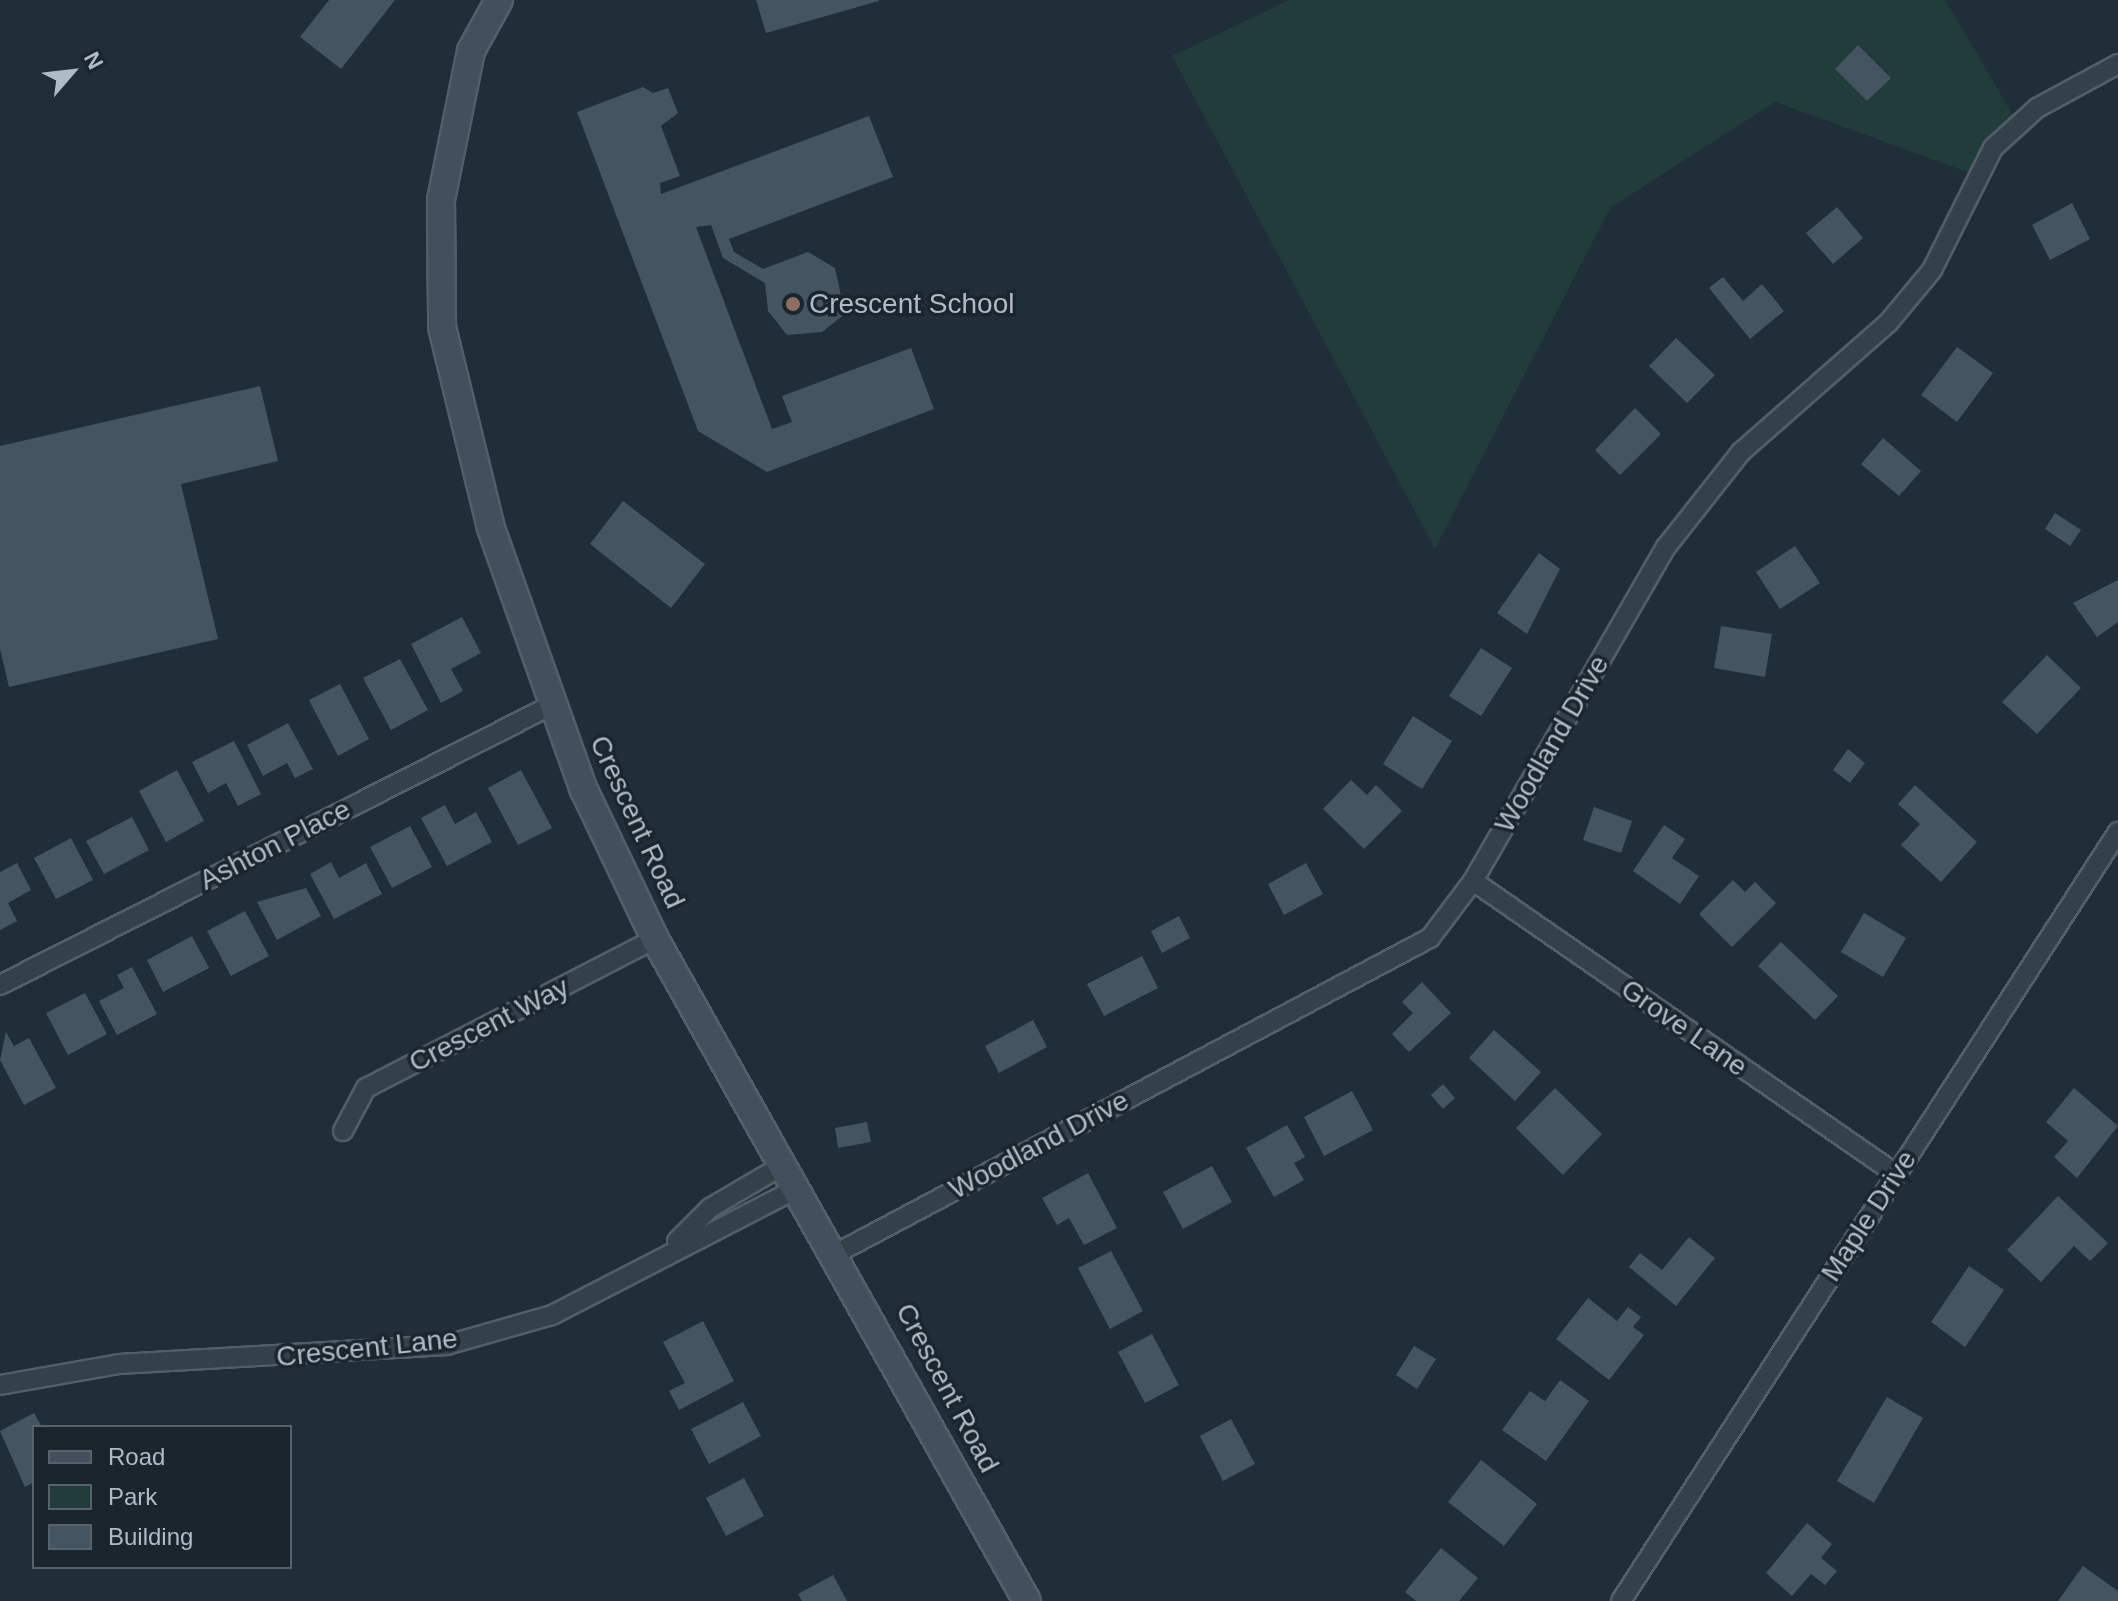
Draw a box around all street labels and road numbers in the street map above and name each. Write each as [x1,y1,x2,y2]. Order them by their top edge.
street label: Woodland Drive [1488,650,1616,838]
street label: Crescent Road [582,730,692,914]
street label: Ashton Place [194,793,356,897]
street label: Crescent Way [404,970,574,1080]
street label: Grove Lane [1614,972,1754,1084]
street label: Woodland Drive [943,1084,1135,1206]
street label: Maple Drive [1814,1144,1924,1288]
street label: Crescent Road [888,1298,1006,1478]
street label: Crescent Lane [275,1322,459,1374]

